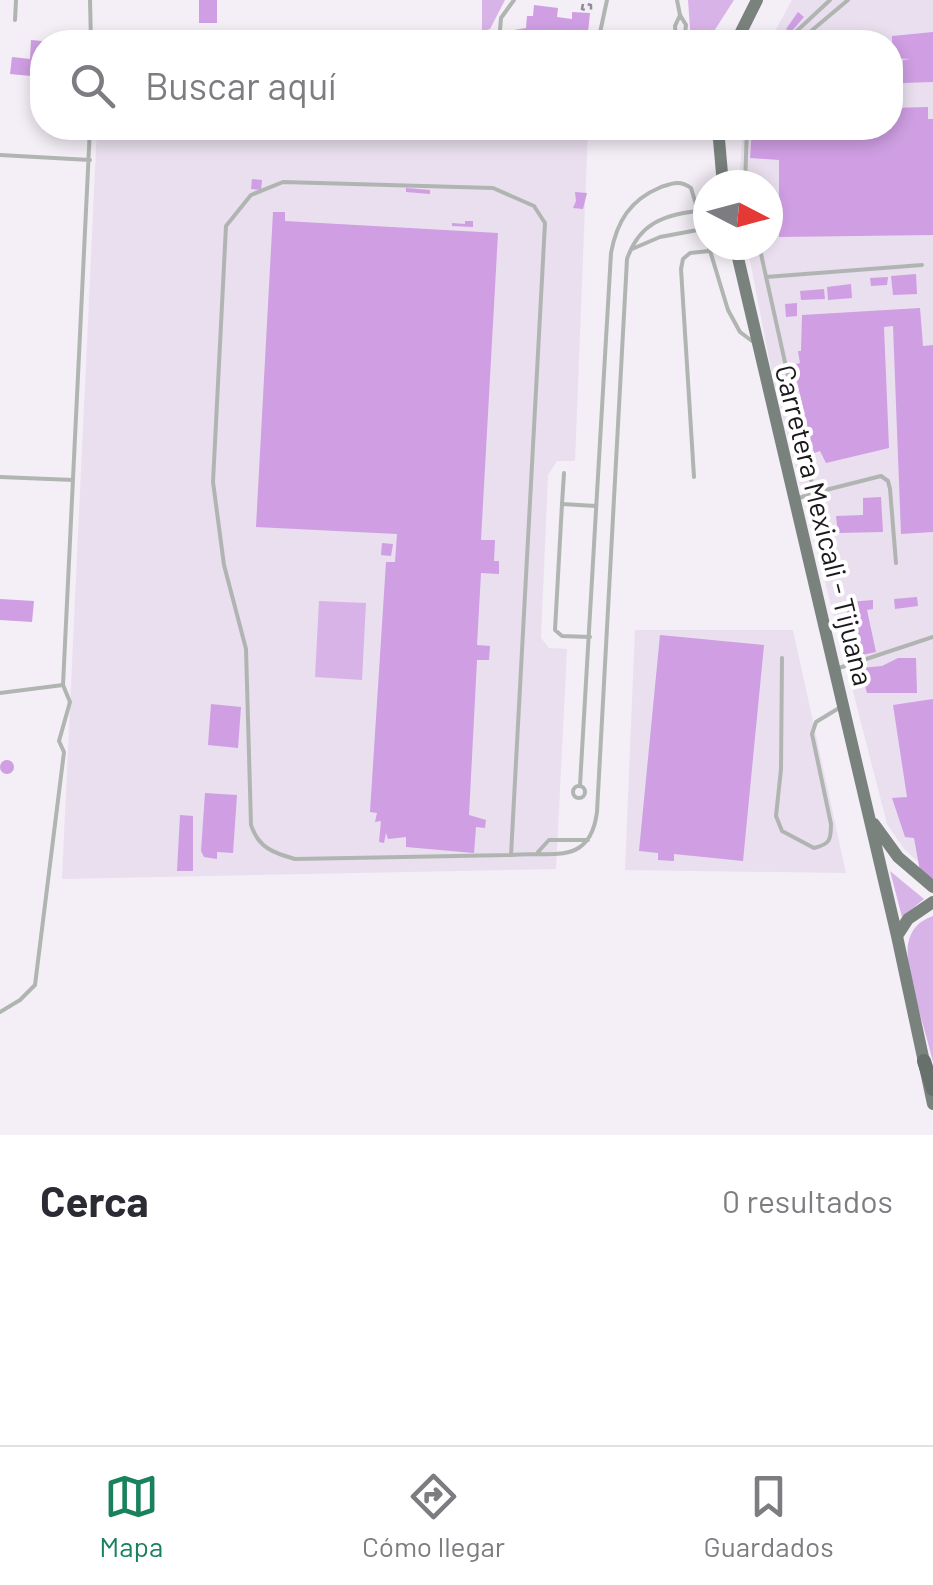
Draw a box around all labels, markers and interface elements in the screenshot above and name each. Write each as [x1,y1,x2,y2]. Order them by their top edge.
search box [30,30,903,140]
icon: search [65,58,120,113]
text: Buscar aquí [145,62,336,108]
north arrow [693,170,783,260]
street label: Carretera Mexicali - Tijuana [769,361,881,689]
text: Cerca [40,1175,149,1225]
text: 0 resultados [722,1181,893,1219]
tab: Mapa [99,1469,163,1563]
tab: Cómo llegar [362,1469,505,1563]
tab: Guardados [704,1469,834,1563]

